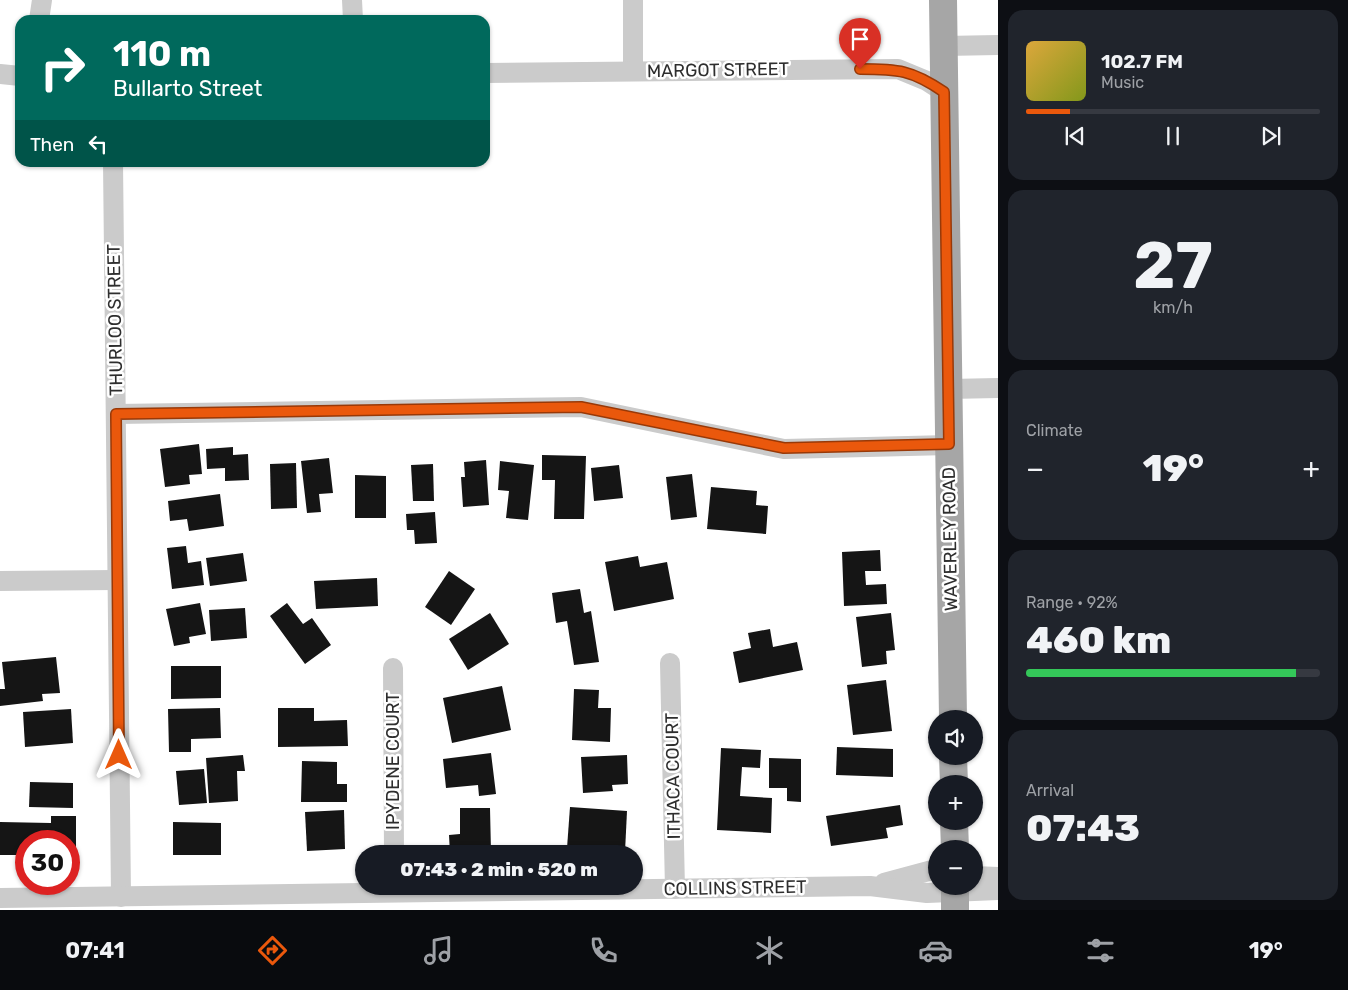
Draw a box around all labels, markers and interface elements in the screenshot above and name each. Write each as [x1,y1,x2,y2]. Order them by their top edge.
pin [839,18,881,69]
icon: arrive [846,25,874,53]
text: 110 m [113,33,211,75]
icon: right [30,35,95,100]
text: 102.7 FM [1101,50,1183,73]
street label: MARGOT STREET [647,58,789,82]
text: Music [1101,73,1144,92]
text: Bullarto Street [113,75,262,102]
icon: previous [1061,122,1089,150]
icon: pause [1159,122,1187,150]
icon: next [1257,122,1285,150]
icon: left [84,130,112,158]
text: Then [30,133,74,156]
text: 27 [1133,227,1213,304]
street label: THURLOO STREET [103,244,127,396]
text: km/h [1153,298,1193,317]
text: Climate [1026,421,1083,440]
text: 19° [1143,445,1204,491]
text: − [1026,452,1044,485]
text: + [1303,452,1320,485]
street label: WAVERLEY ROAD [938,467,962,611]
text: Range · 92% [1026,593,1118,612]
text: 460 km [1026,617,1171,663]
street label: IPYDENE COURT [382,692,404,830]
map controls [928,710,983,895]
button: sound [928,710,983,765]
street label: ITHACA COURT [661,712,685,840]
position arrow [92,728,144,780]
button: + [928,775,983,830]
text: Arrival [1026,781,1074,800]
text: 07:43 [1026,805,1140,851]
speed limit sign: 30 [15,830,80,895]
button: − [928,840,983,895]
text: 07:43 · 2 min · 520 m [400,858,598,881]
street label: COLLINS STREET [663,876,807,900]
icon: directions [255,933,290,968]
icon: music [421,933,456,968]
icon: phone [586,933,621,968]
icon: climate [752,933,787,968]
icon: car [918,933,953,968]
icon: filters [1083,933,1118,968]
text: 07:41 [65,937,125,964]
text: 19° [1249,937,1283,964]

